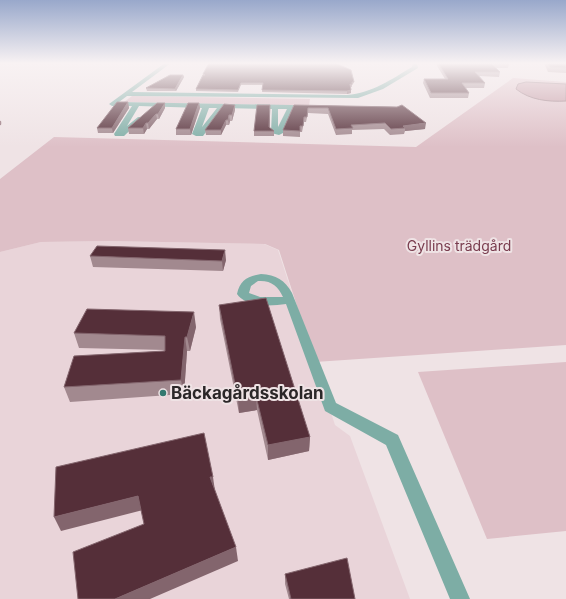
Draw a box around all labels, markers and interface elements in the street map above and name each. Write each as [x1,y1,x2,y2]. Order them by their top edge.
park label: Gyllins trädgård [407,237,511,254]
place label: Bäckagårdsskolan [171,383,324,403]
marker: Bäckagårdsskolan [158,388,168,398]

